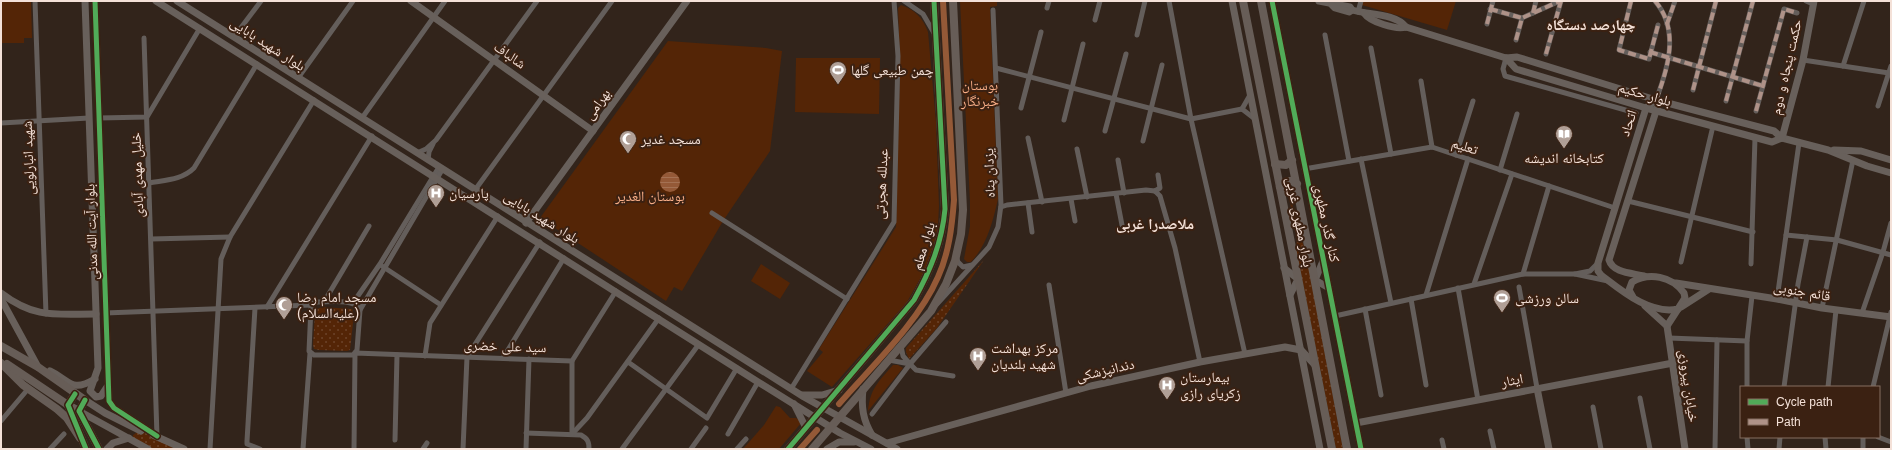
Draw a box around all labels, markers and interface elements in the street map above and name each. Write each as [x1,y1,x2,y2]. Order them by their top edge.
street label: بلوار شهید بابایی [227,14,308,75]
district label: چهارصد دستگاه [1546,16,1636,34]
street label: حکمت پنجاه و دوم [1767,18,1807,117]
street label: شالباف [491,38,529,72]
sports icon: چمن طبیعی گلها [828,60,848,85]
place label: چمن طبیعی گلها [851,62,934,79]
park label: بوستان خبرنگار [960,77,999,110]
street label: بلوار حکیم [1616,79,1673,111]
street label: بهرامی [580,85,614,123]
street label: اتحاد [1616,108,1640,138]
street label: شهید انبارلویی [19,121,38,195]
library icon: کتابخانه اندیشه [1554,124,1574,149]
mosque icon: مسجد غدیر [618,129,638,154]
place label: مسجد غدیر [640,131,701,148]
street label: خلیل مهدی آبادی [128,132,147,218]
street label: تعلیم [1449,134,1480,160]
street label: عبدلله هجرتی [871,148,892,220]
street label: یزدان پناه [980,148,999,198]
place label: کتابخانه اندیشه [1524,150,1604,166]
street label: بلوار مطهری غربی [1282,176,1317,269]
street label: بلوار آیت الله مدنی [81,183,102,280]
hospital icon: پارسیان [426,183,446,208]
street label: کنار گذر مطهری [1310,183,1343,264]
place label: پارسیان [449,185,489,202]
street label: بلوار شهید بابایی [501,187,583,247]
park label: بوستان الغدیر [614,188,685,205]
district label: ملاصدرا غربی [1116,215,1194,233]
street label: بلوار معلم [908,220,940,273]
street label: قائم جنوبی [1772,278,1832,306]
sports icon: سالن ورزشی [1492,288,1512,313]
place label: مسجد امام رضا (علیه‌السلام) [297,289,376,323]
place label: سالن ورزشی [1515,290,1579,307]
mosque icon: مسجد امام رضا (علیه‌السلام) [274,295,294,320]
street label: سید علی خضری [463,337,547,356]
place label: مرکز بهداشت شهید بلندیان [991,340,1058,373]
hospital icon: مرکز بهداشت شهید بلندیان [968,346,988,371]
street label: خیابان پیروزی [1675,349,1702,424]
street label: دندانپزشکی [1074,355,1136,386]
place label: بیمارستان زکریای رازی [1180,369,1241,402]
street label: ایثار [1499,370,1525,391]
hospital icon: بیمارستان زکریای رازی [1157,375,1177,400]
legend [1740,386,1880,438]
text: Cycle path [1776,395,1833,409]
text: Path [1776,415,1801,429]

